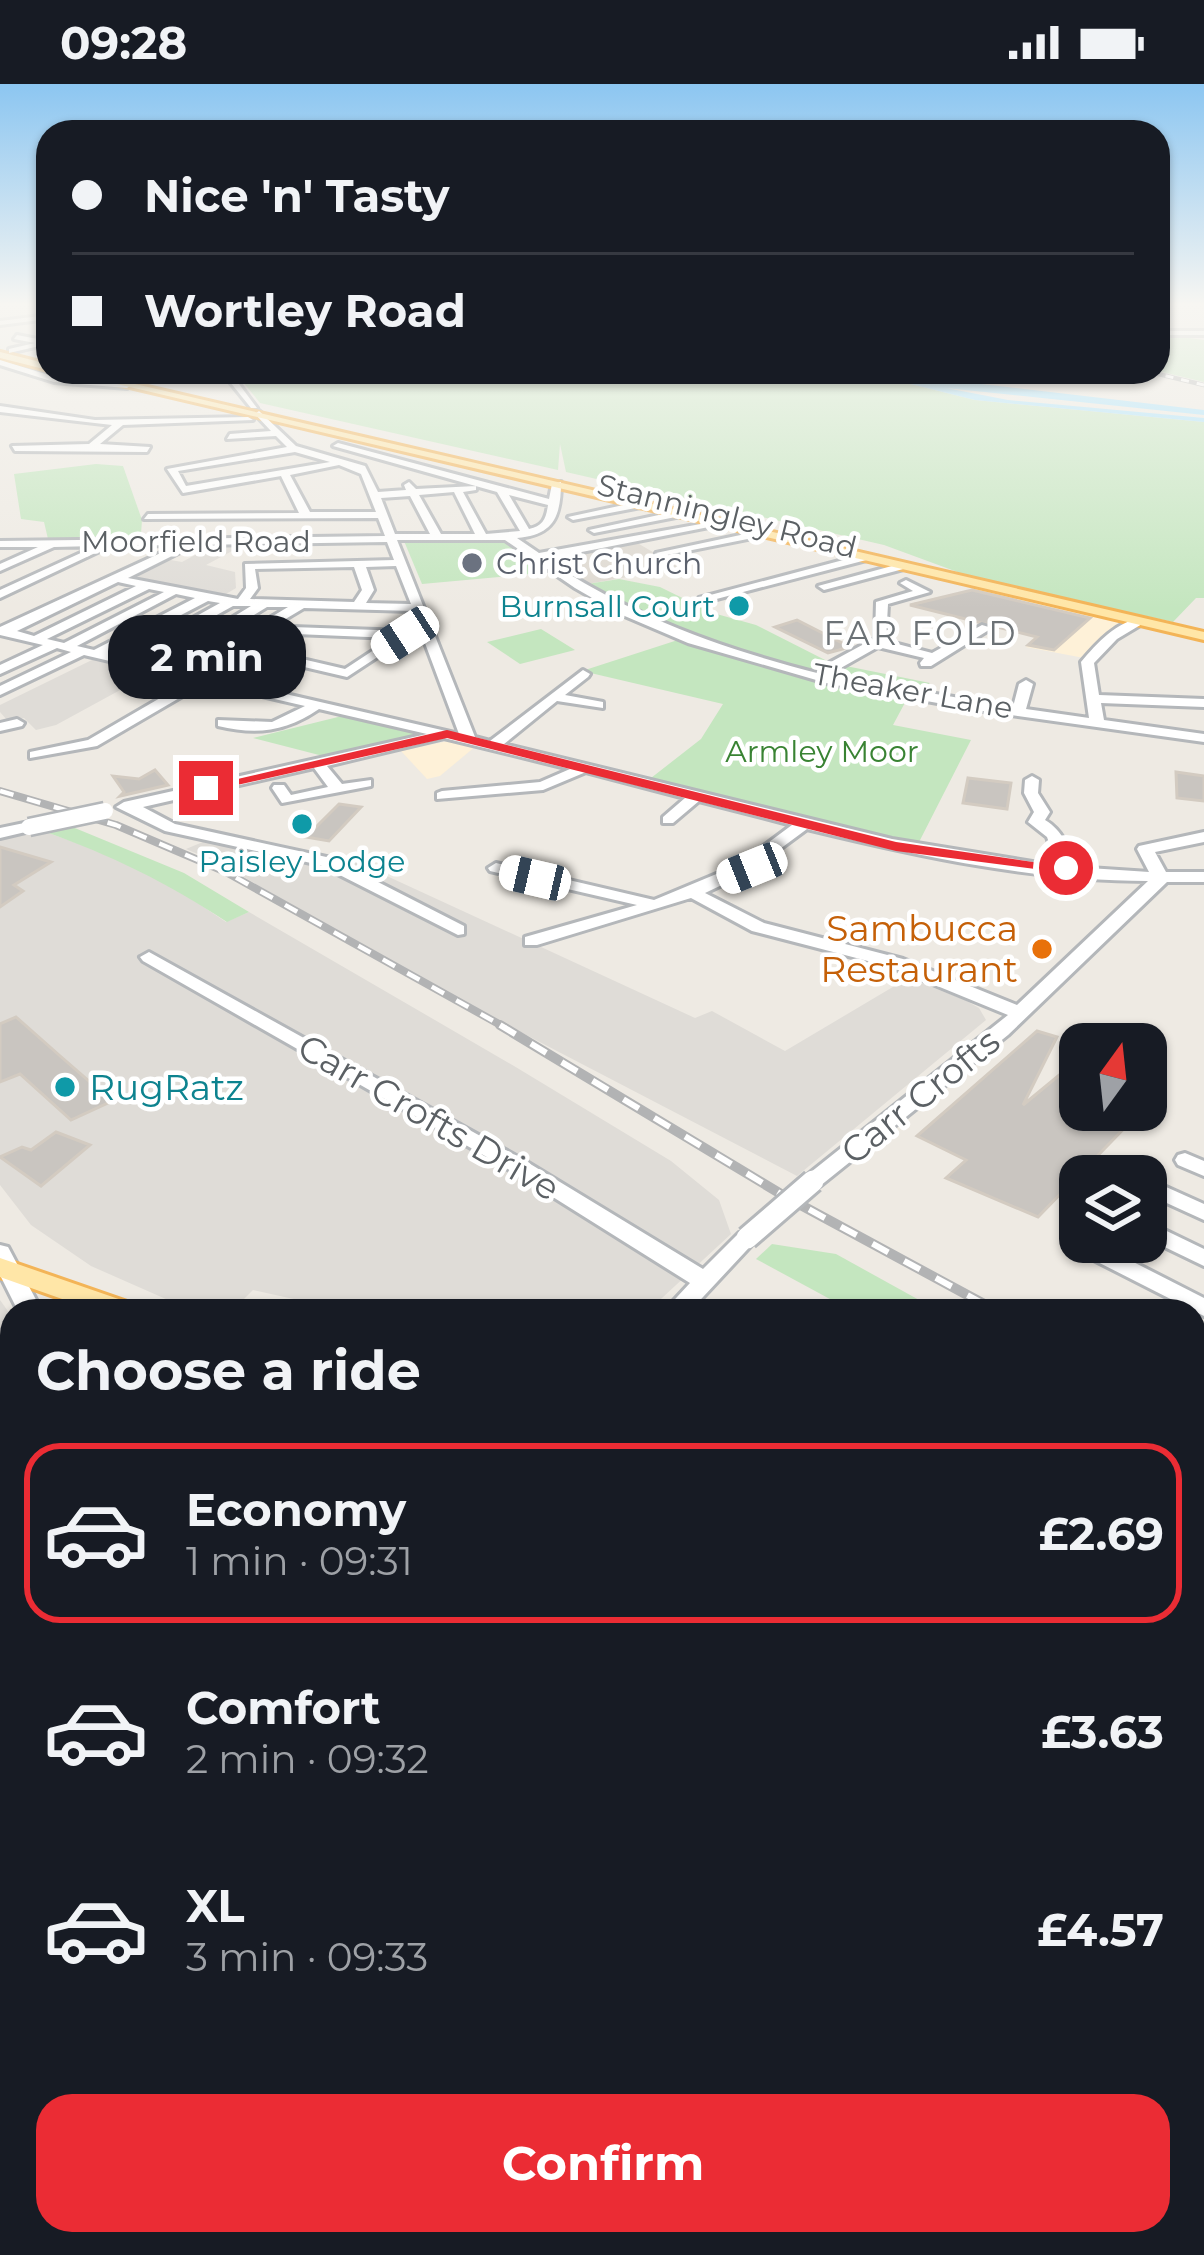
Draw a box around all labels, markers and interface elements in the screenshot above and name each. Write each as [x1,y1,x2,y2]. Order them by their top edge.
text: 09:28 [60,15,187,70]
text: Nice 'n' Tasty [144,168,450,223]
text: Wortley Road [144,283,466,338]
street label: Stanningley Road [594,466,860,566]
street label: Moorfield Road [81,523,311,560]
place label: Christ Church [496,545,702,582]
marker: Christ Church [459,550,485,576]
place label: Burnsall Court [500,588,715,625]
marker: Burnsall Court [726,593,752,619]
car [365,600,445,670]
district label: FAR FOLD [824,613,1018,653]
callout: 2 min [107,614,305,698]
text: 2 min [150,633,264,681]
street label: Theaker Lane [810,655,1016,727]
park label: Armley Moor [725,733,919,770]
route end [179,761,233,815]
marker: Paisley Lodge [289,811,315,837]
car [712,838,792,898]
route start [1039,841,1093,895]
place label: Paisley Lodge [199,843,405,880]
car [496,852,574,904]
place label: Sambucca Restaurant [820,906,1018,991]
marker: Sambucca Restaurant [1029,936,1055,962]
street label: Carr Crofts [832,1019,1008,1173]
north arrow [1059,1023,1167,1131]
map controls [1059,1023,1167,1263]
street label: Carr Crofts Drive [290,1024,568,1210]
place label: RugRatz [89,1065,244,1109]
marker: RugRatz [52,1074,78,1100]
button: layers [1059,1155,1167,1263]
text: Choose a ride [36,1338,421,1404]
icon: car [42,1479,150,1587]
text: Economy [186,1482,406,1537]
text: £2.69 [1039,1506,1164,1561]
text: 1 min · 09:31 [186,1537,413,1585]
icon: car [42,1677,150,1785]
text: Comfort [186,1680,381,1735]
text: £3.63 [1041,1704,1164,1759]
text: 2 min · 09:32 [186,1735,429,1783]
icon: car [42,1875,150,1983]
text: XL [186,1878,244,1933]
text: £4.57 [1037,1902,1164,1957]
text: 3 min · 09:33 [186,1933,428,1981]
button: Confirm [36,2094,1170,2232]

